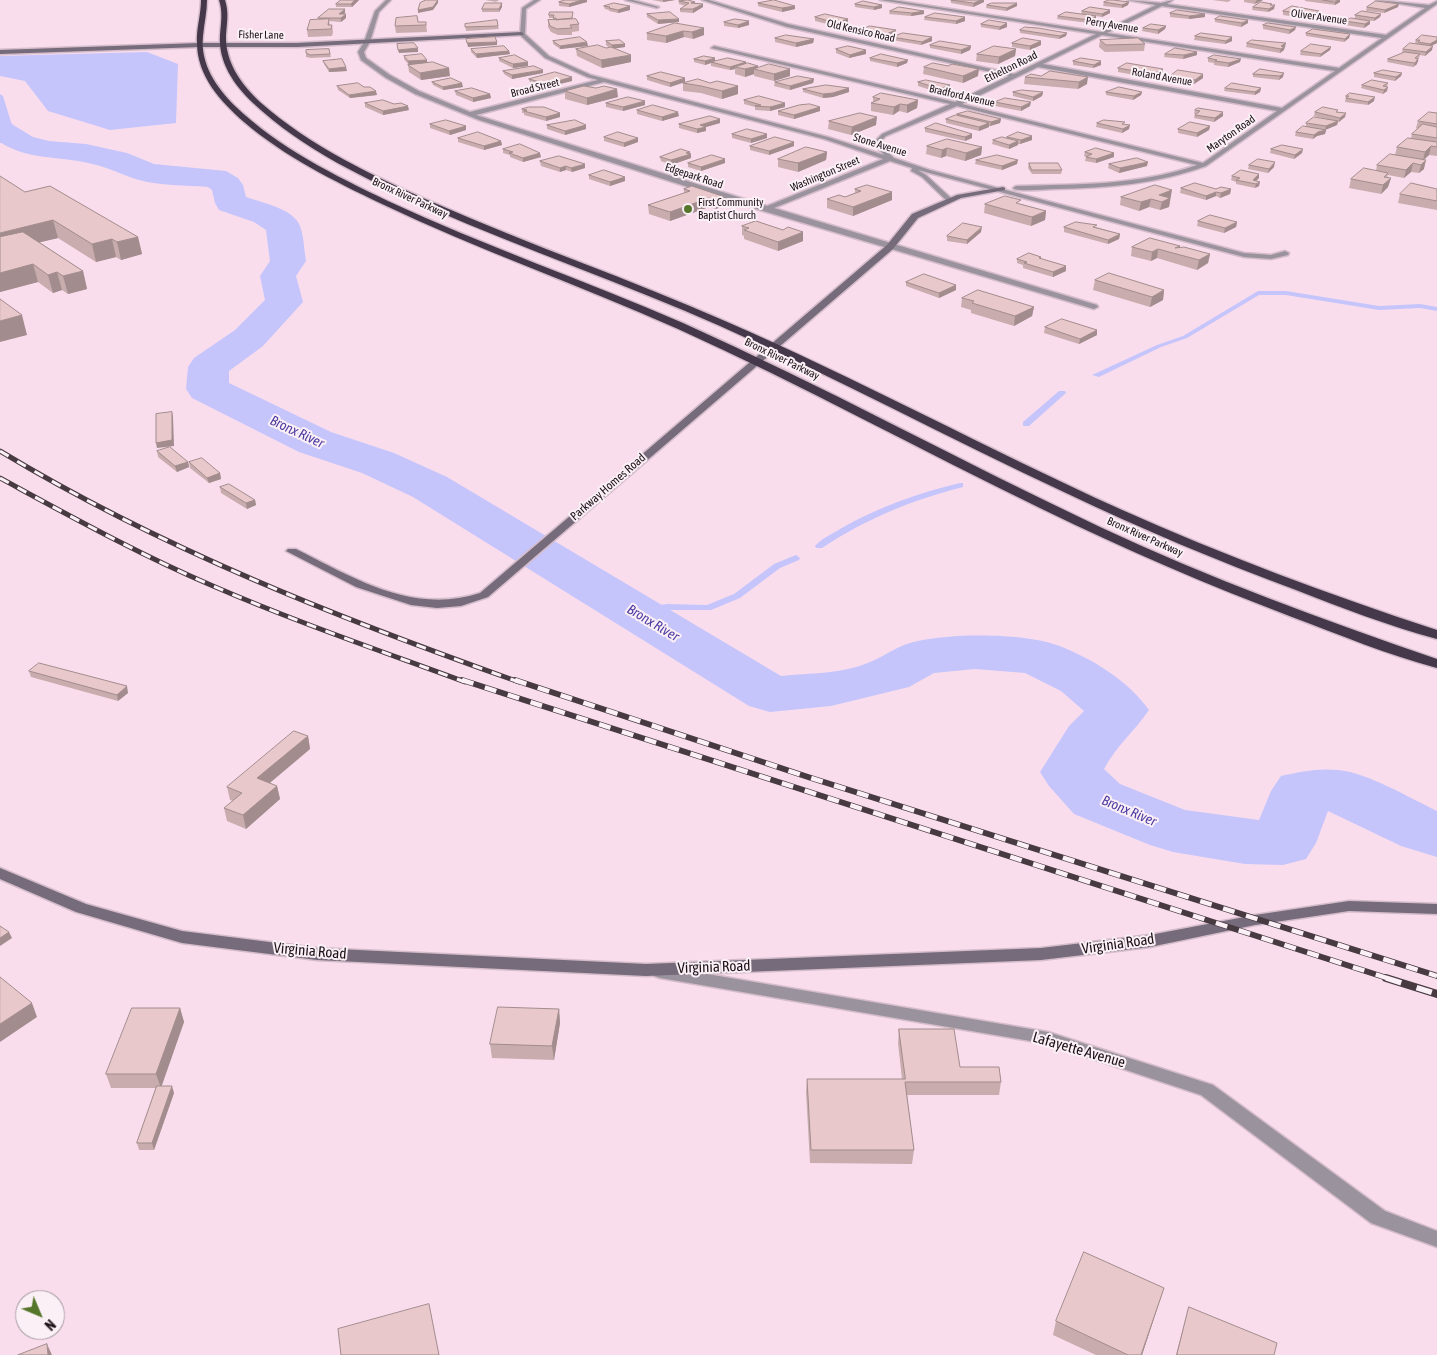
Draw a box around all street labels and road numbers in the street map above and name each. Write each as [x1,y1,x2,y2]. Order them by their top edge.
street label: Oliver Avenue [1290,7,1348,27]
street label: Perry Avenue [1085,14,1139,36]
street label: Old Kensico Road [826,17,896,45]
street label: Fisher Lane [238,28,284,42]
street label: Ethelton Road [982,49,1040,85]
street label: Roland Avenue [1131,65,1193,89]
street label: Broad Street [509,76,561,100]
street label: Bradford Avenue [928,82,996,110]
street label: Maryton Road [1204,112,1258,156]
street label: Stone Avenue [852,131,908,159]
street label: Washington Street [788,154,862,194]
street label: Edgepark Road [663,160,725,192]
street label: Bronx River Parkway [370,175,450,221]
street label: Bronx River Parkway [742,335,822,383]
street label: Parkway Homes Road [568,450,648,524]
street label: Bronx River Parkway [1105,514,1185,560]
street label: Virginia Road [1081,930,1155,958]
street label: Virginia Road [273,939,347,963]
street label: Virginia Road [677,957,751,977]
street label: Lafayette Avenue [1031,1028,1127,1072]

